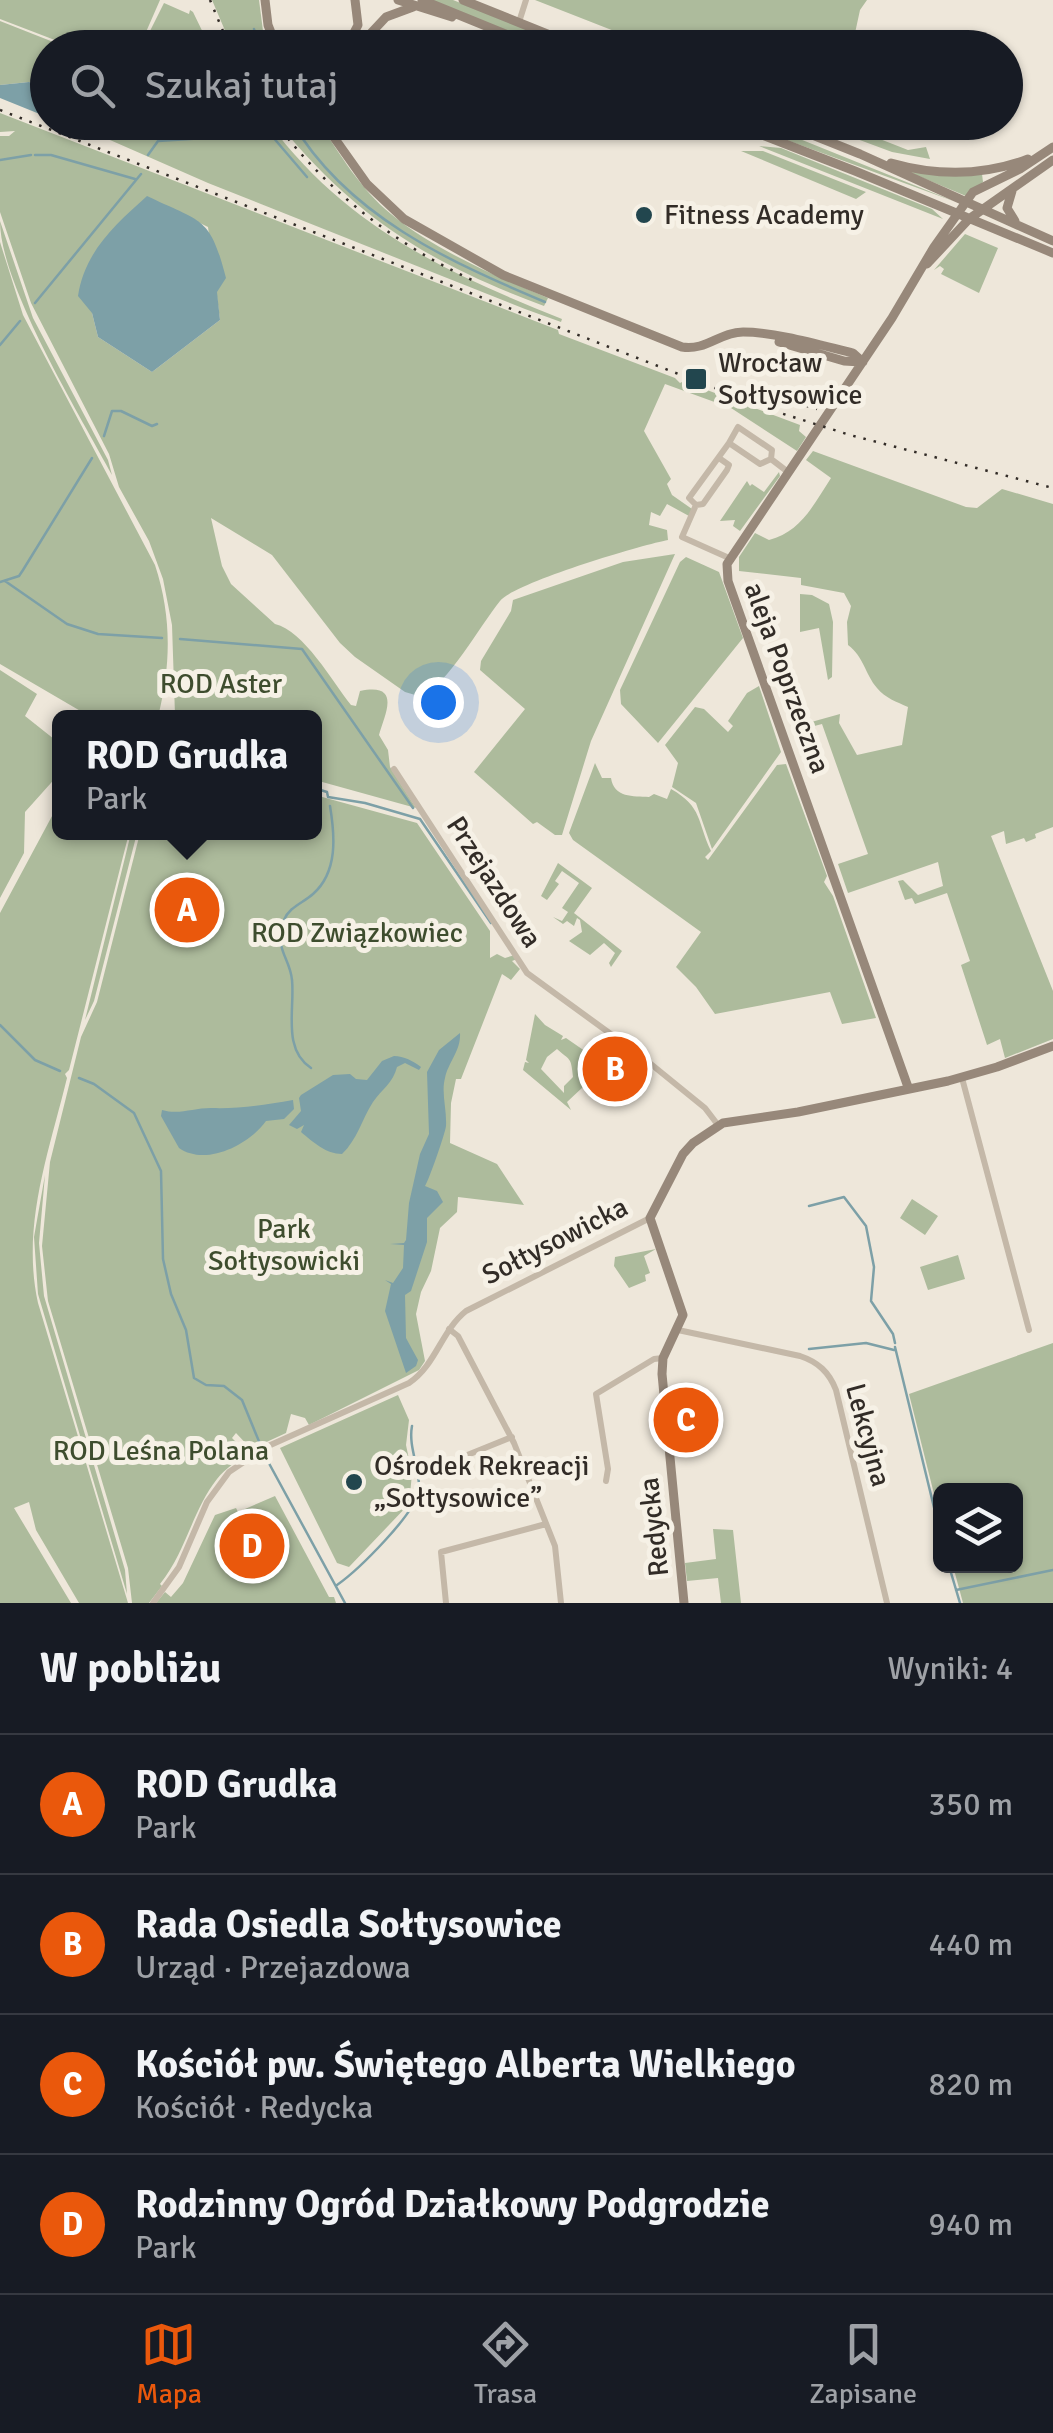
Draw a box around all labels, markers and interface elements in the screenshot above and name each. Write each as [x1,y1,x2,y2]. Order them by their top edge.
search box [30,30,1023,140]
icon: search [65,58,120,113]
text: Szukaj tutaj [145,62,338,109]
place label: Fitness Academy [664,198,864,232]
marker: Fitness Academy [633,204,655,226]
place label: Wrocław Sołtysowice [718,346,862,412]
marker: Wrocław Sołtysowice [683,366,709,392]
street label: aleja Poprzeczna [737,578,837,778]
park label: ROD Aster [160,667,283,701]
your location [413,677,464,728]
popup [52,710,322,840]
text: ROD Grudka [86,732,288,779]
text: Park [86,779,147,818]
street label: Przejazdowa [439,810,549,954]
pin: A [154,872,220,948]
park label: ROD Związkowiec [251,916,463,950]
pin: B [582,1032,648,1106]
street label: Sołtysowicka [477,1190,633,1292]
park label: Park Sołtysowicki [208,1212,360,1278]
street label: Lekcyjna [838,1380,898,1490]
pin: C [654,1382,718,1458]
park label: ROD Leśna Polana [53,1434,269,1468]
place label: Ośrodek Rekreacji „Sołtysowice” [374,1449,589,1515]
marker: Ośrodek Rekreacji „Sołtysowice” [343,1471,365,1493]
street label: Redycka [632,1476,676,1578]
map controls [933,1483,1023,1573]
button: layers [933,1483,1023,1573]
pin: D [220,1508,284,1584]
text: W pobliżu [40,1643,221,1694]
text: Wyniki: 4 [887,1649,1013,1688]
text: ROD Grudka [135,1761,338,1808]
text: A [62,1785,83,1824]
text: 350 m [929,1785,1013,1824]
text: Park [135,1808,197,1847]
text: Rada Osiedla Sołtysowice [135,1901,562,1948]
text: B [63,1925,82,1964]
text: 440 m [929,1925,1013,1964]
text: Urząd · Przejazdowa [135,1948,411,1987]
text: Kościół pw. Świętego Alberta Wielkiego [135,2041,796,2088]
text: C [63,2065,82,2104]
text: 820 m [929,2065,1013,2104]
text: Kościół · Redycka [135,2088,373,2127]
text: Rodzinny Ogród Działkowy Podgrodzie [135,2181,770,2228]
text: D [62,2205,83,2244]
text: 940 m [929,2205,1013,2244]
text: Park [135,2228,197,2267]
tab: Mapa [136,2317,202,2411]
tab: Trasa [474,2317,537,2411]
tab: Zapisane [809,2317,917,2411]

